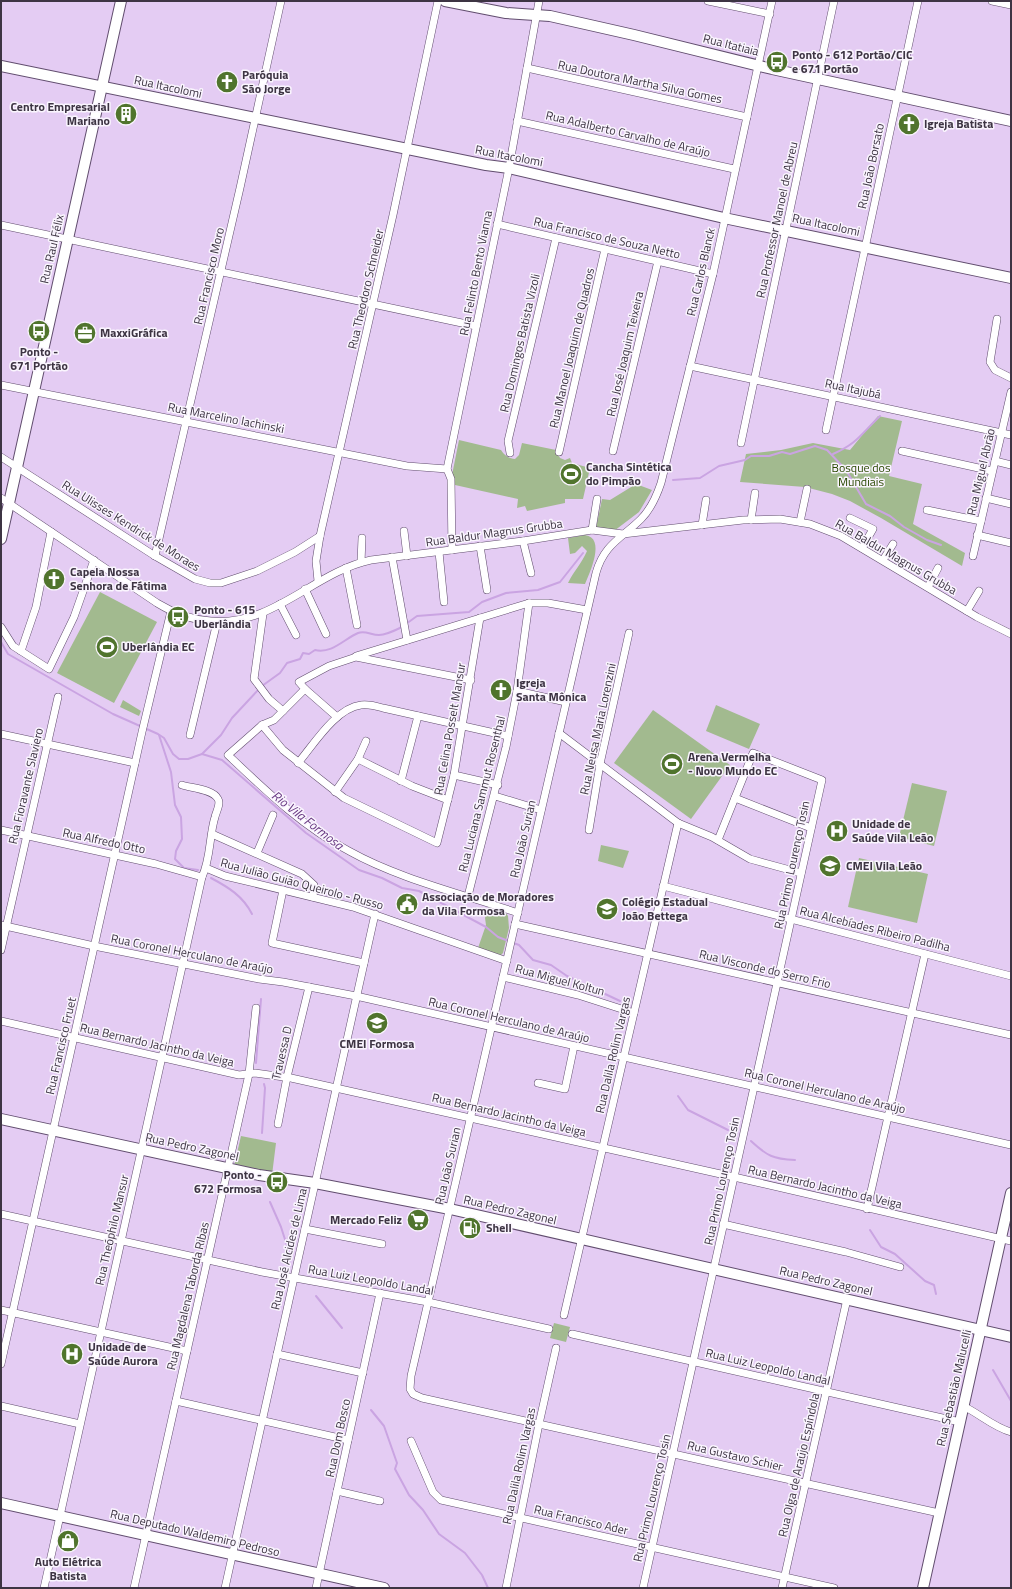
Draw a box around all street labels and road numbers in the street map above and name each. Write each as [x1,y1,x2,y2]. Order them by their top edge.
street label: Rua Itatiaia [701,28,761,61]
street label: Rua Doutora Martha Silva Gomes [556,55,724,108]
street label: Rua Itacolomi [132,70,204,103]
street label: Rua Adalberto Carvalho de Araújo [544,105,712,162]
street label: Rua João Borsato [852,121,889,210]
street label: Rua Itacolomi [474,140,545,171]
street label: Rua Professor Manoel de Abreu [751,140,802,300]
street label: Rua Itacolomi [790,208,862,241]
street label: Rua Felinto Bento Vianna [454,209,497,337]
street label: Rua Francisco de Souza Netto [532,211,682,264]
street label: Rua Raul Félix [34,212,69,285]
street label: Rua Francisco Moro [188,225,229,326]
street label: Rua Carlos Blanck [681,226,720,318]
street label: Rua Theodoro Schneider [342,227,389,351]
street label: Rua Manoel Joaquim de Quadros [544,265,599,430]
street label: Rua Domingos Batista Vizoli [494,272,545,414]
street label: Rua José Joaquim Teixeira [601,289,648,418]
street label: Rua Itajubá [823,373,883,404]
street label: Rua Marcelino Iachinski [166,397,286,438]
street label: Rua Miguel Abrão [961,426,1000,517]
street label: Rua Ulisses Kendrick de Moraes [58,475,205,576]
street label: Rua Baldur Magnus Grubba [424,513,564,552]
street label: Rua Baldur Magnus Grubba [832,514,961,599]
street label: Rua Celina Posselt Mansur [428,661,471,797]
street label: Rua Neusa Maria Lorenzini [574,661,621,797]
street label: Rua Luciana Sammut Rosenthal [453,714,510,874]
street label: Rua Fioravante Slaviero [3,726,48,846]
street label: Rua João Surian [504,798,541,880]
street label: Rua Primo Lourenço Tosin [769,799,814,931]
street label: Rua Alfredo Otto [61,822,147,859]
street label: Rua Julião Guião Queirolo - Russo [218,853,386,914]
street label: Rua Alcebíades Ribeiro Padilha [798,901,952,956]
street label: Rua Coronel Herculano de Araújo [109,928,275,979]
street label: Rua Visconde do Serro Frio [697,944,833,993]
street label: Rua Miguel Koltun [513,958,607,1001]
street label: Rua Coronel Herculano de Araújo [427,992,592,1047]
street label: Rua Dalila Rolim Vargas [590,994,635,1115]
street label: Rua Francisco Fruet [40,995,81,1096]
street label: Rua Bernardo Jacintho da Veiga [78,1018,236,1071]
street label: Travessa D [266,1024,297,1082]
street label: Rua Coronel Herculano de Araújo [743,1063,908,1118]
street label: Rua Bernardo Jacintho da Veiga [430,1088,588,1141]
street label: Rua Primo Lourenço Tosin [699,1115,744,1247]
street label: Rua João Surian [429,1125,466,1207]
street label: Rua Pedro Zagonel [144,1127,241,1166]
street label: Rua Bernardo Jacintho da Veiga [746,1160,904,1213]
street label: Rua Theóphilo Mansur [90,1173,134,1287]
street label: Rua José Alcides de Lima [265,1186,312,1312]
street label: Rua Pedro Zagonel [462,1190,559,1229]
street label: Rua Magdalena Taborda Ribas [161,1219,214,1372]
street label: Rua Luiz Leopoldo Landal [307,1259,435,1300]
street label: Rua Pedro Zagonel [778,1261,875,1300]
street label: Rua Sebastião Malucelli [931,1328,976,1448]
street label: Rua Luiz Leopoldo Landal [704,1343,832,1390]
street label: Rua Olga de Araújo Espíndola [773,1391,824,1539]
street label: Rua Dom Bosco [320,1397,355,1479]
street label: Rua Dalila Rolim Vargas [497,1405,540,1526]
street label: Rua Primo Lourenço Tosin [628,1432,675,1564]
street label: Rua Gustavo Schier [685,1435,785,1476]
street label: Rua Francisco Ader [532,1499,630,1540]
street label: Rua Deputado Waldemiro Pedroso [108,1504,282,1561]

